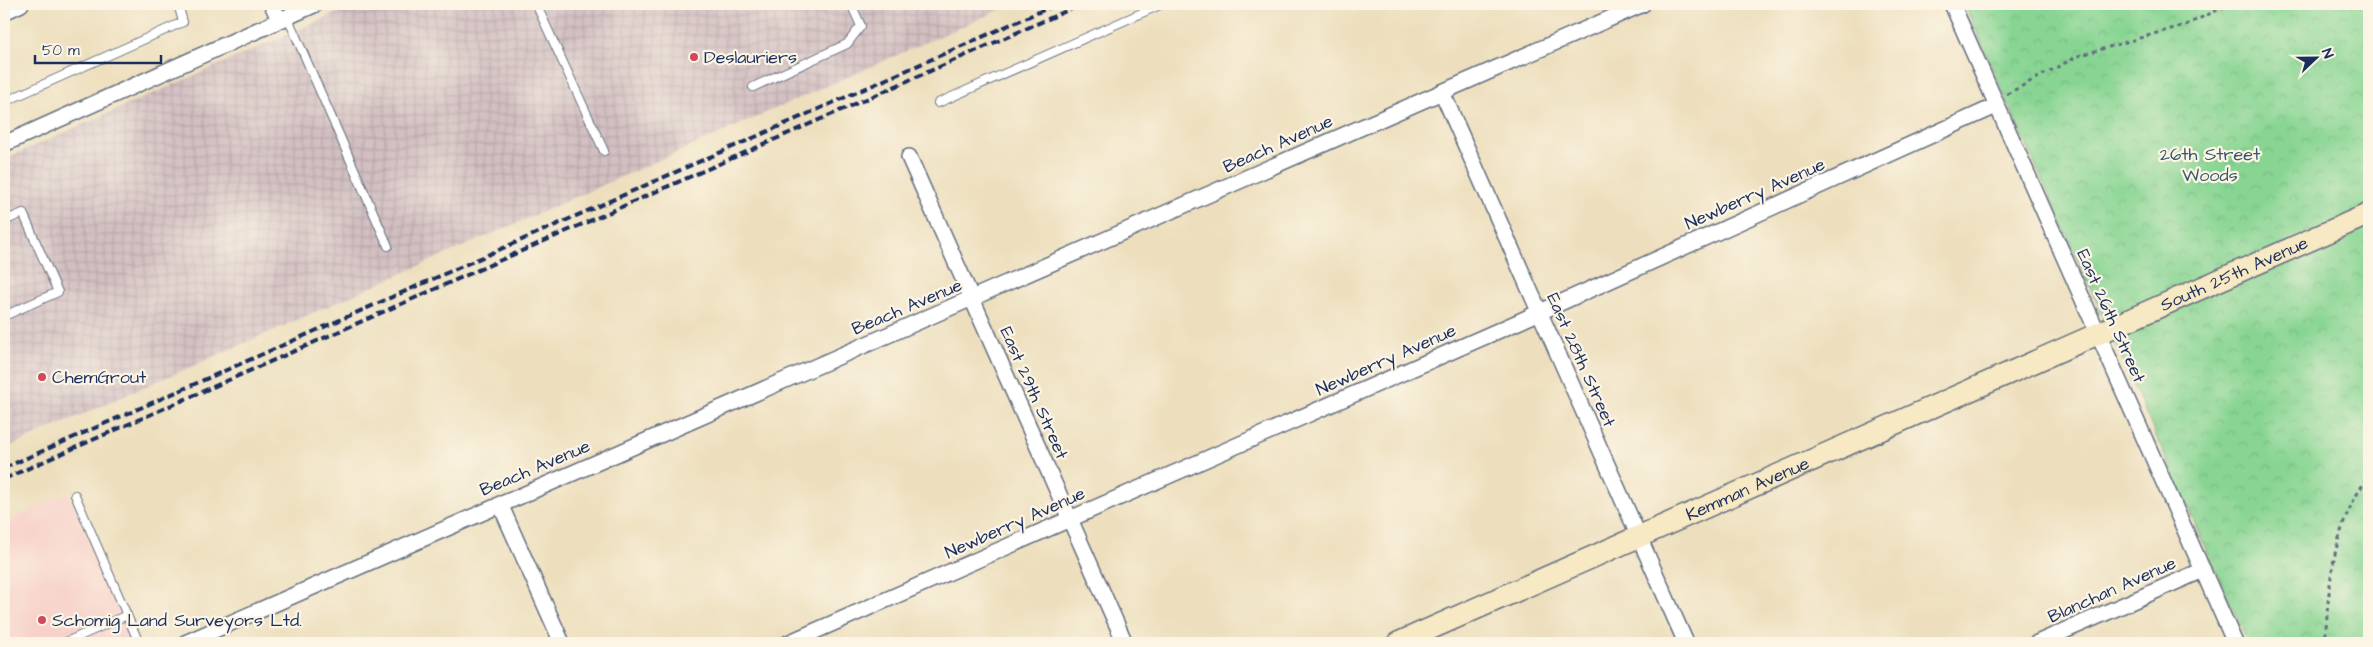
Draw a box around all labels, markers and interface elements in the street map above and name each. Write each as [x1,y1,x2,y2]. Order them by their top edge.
scale bar [35,32,161,64]
north arrow [2290,32,2340,82]
text: 50 m [42,40,80,61]
place label: Deslauriers [704,45,797,70]
text: N [2316,46,2338,62]
marker: Deslauriers [688,51,700,63]
street label: Beach Avenue [1219,109,1337,179]
park label: 26th Street Woods [2160,142,2261,188]
street label: Newberry Avenue [1681,152,1830,237]
street label: South 25th Avenue [2156,230,2312,317]
street label: East 26th Street [2070,245,2152,387]
street label: Beach Avenue [848,272,966,341]
street label: East 28th Street [1540,289,1622,432]
street label: Newberry Avenue [1312,318,1461,403]
street label: East 29th Street [994,323,1075,464]
place label: ChemGrout [52,365,147,390]
marker: ChemGrout [36,371,48,383]
street label: Beach Avenue [476,433,594,502]
street label: Kemman Avenue [1682,450,1813,527]
street label: Newberry Avenue [941,481,1090,566]
street label: Blanchan Avenue [2044,550,2180,629]
place label: Schomig Land Surveyors Ltd. [52,608,302,634]
marker: Schomig Land Surveyors Ltd. [36,614,48,626]

